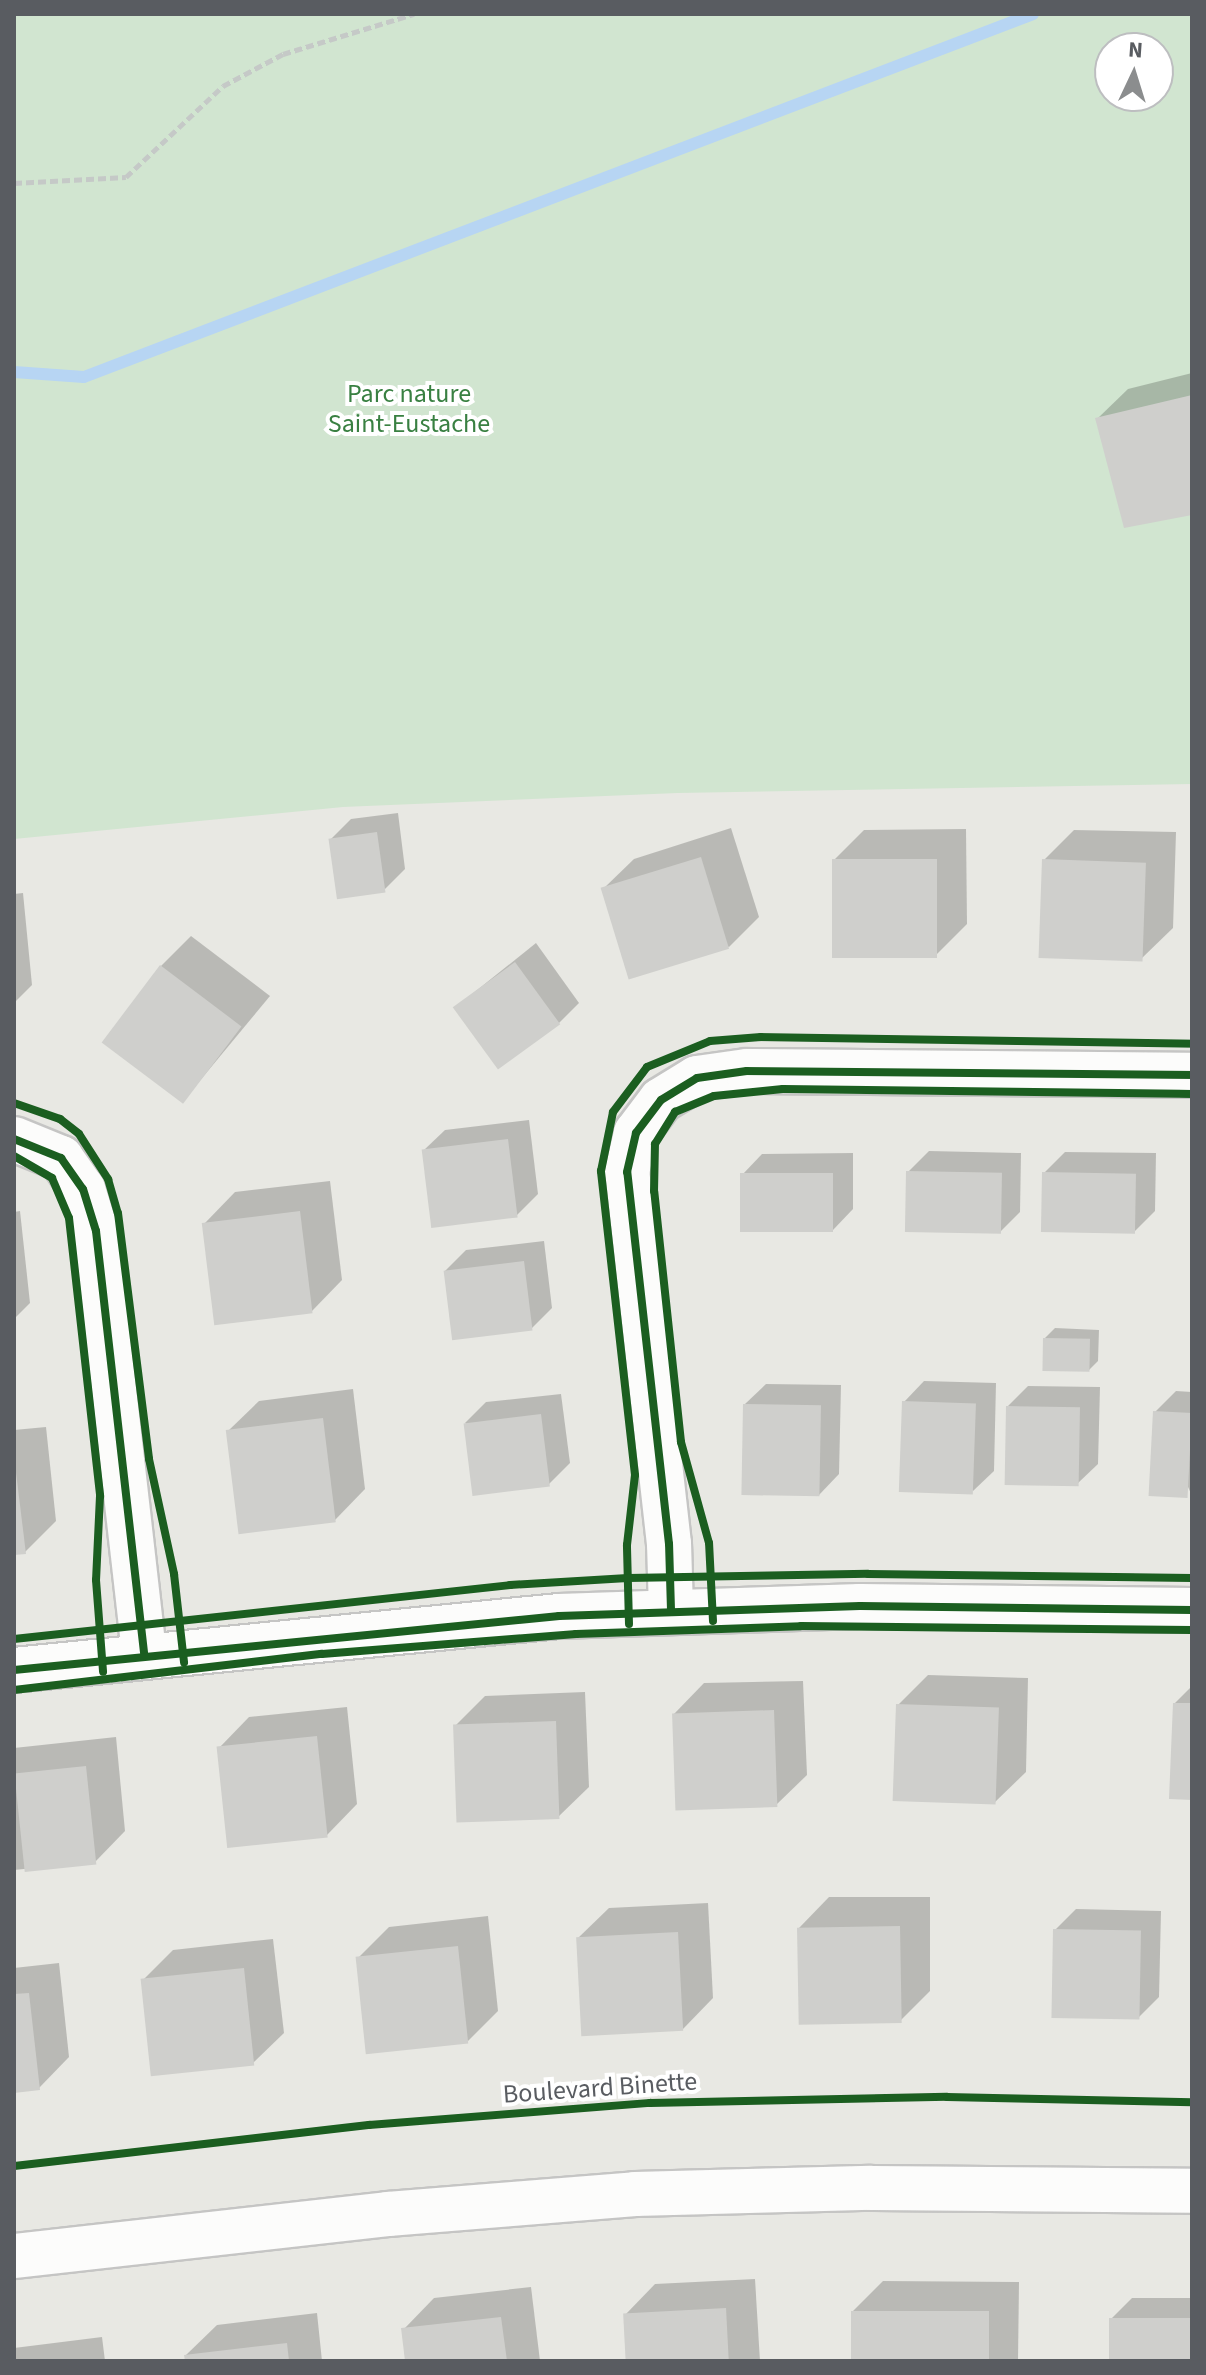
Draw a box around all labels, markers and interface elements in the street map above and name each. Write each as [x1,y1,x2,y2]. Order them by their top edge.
north arrow [1094,32,1174,112]
text: N [1127,34,1144,67]
park label: Parc nature Saint-Eustache [328,378,490,440]
street label: Boulevard Binette [502,2066,698,2110]

